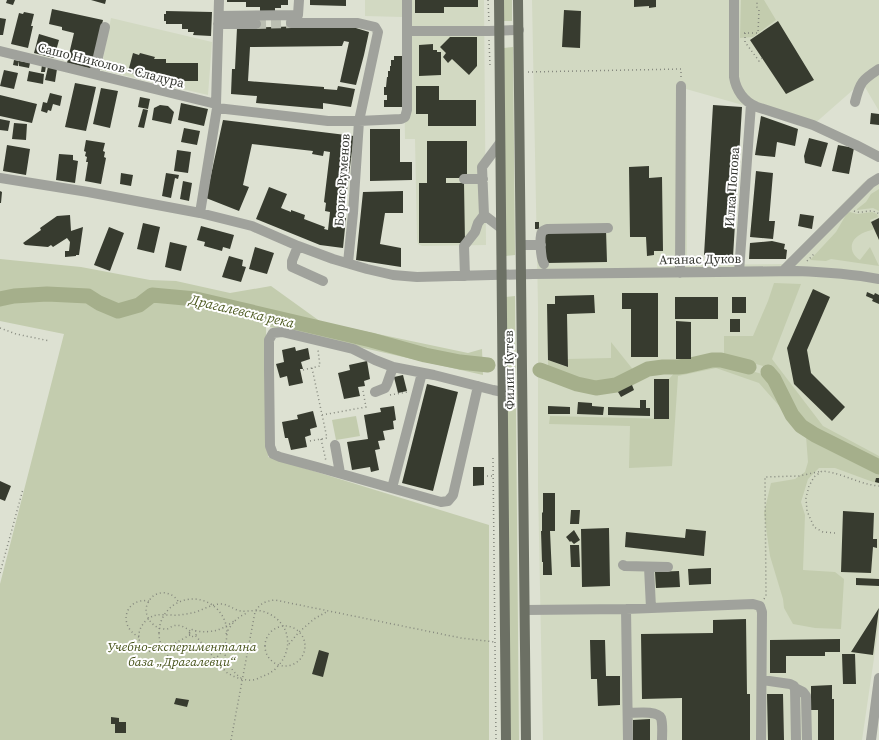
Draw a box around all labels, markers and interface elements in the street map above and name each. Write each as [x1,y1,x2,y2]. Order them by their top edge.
street label: Сашо Николов - Сладура [36,39,186,92]
street label: Борис Руменов [330,133,354,227]
street label: Илка Попова [721,146,743,227]
street label: Атанас Дуков [659,250,742,268]
water label: Драгалевска река [187,289,297,333]
street label: Филип Кутев [500,330,518,410]
park label: Учебно-експериментална база „Драгалевци“ [107,638,257,670]

